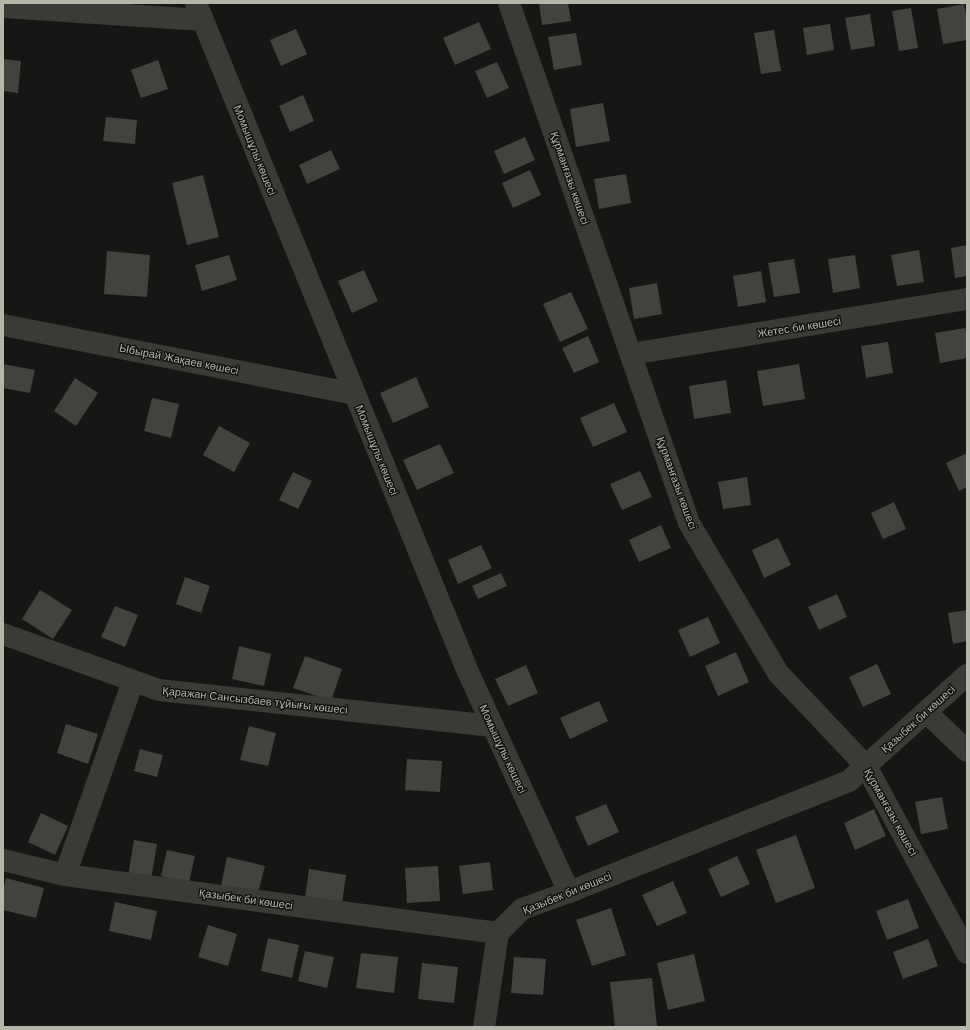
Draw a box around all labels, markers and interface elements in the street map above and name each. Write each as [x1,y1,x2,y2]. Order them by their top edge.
street label: Момышұлы көшесі [230,103,280,197]
street label: Құрманғазы көшесі [548,130,592,226]
street label: Жетес би көшесі [756,313,842,341]
street label: Ыбырай Жақаев көшесі [118,341,240,377]
street label: Момышұлы көшесі [352,403,402,497]
street label: Құрманғазы көшесі [654,435,700,531]
street label: Қазыбек би көшесі [878,682,958,756]
street label: Қаражан Сансызбаев тұйығы көшесі [162,683,348,717]
street label: Момышұлы көшесі [476,702,530,796]
street label: Құрманғазы көшесі [861,766,921,858]
street label: Қазыбек би көшесі [521,869,613,917]
street label: Қазыбек би көшесі [198,885,294,913]

